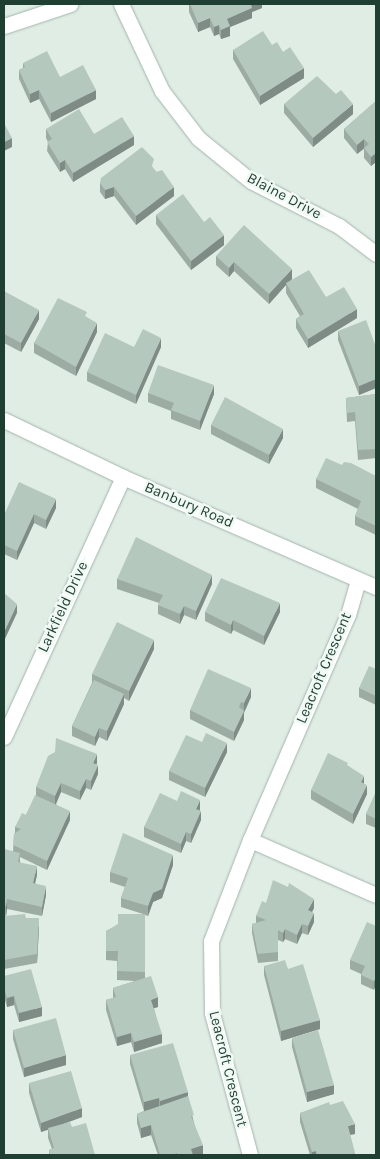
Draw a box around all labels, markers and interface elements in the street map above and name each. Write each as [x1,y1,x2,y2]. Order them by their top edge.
street label: Blaine Drive [244,169,324,223]
street label: Banbury Road [142,478,236,532]
street label: Larkfield Drive [34,559,92,655]
street label: Leacroft Crescent [292,610,356,726]
street label: Leacroft Crescent [205,1009,251,1129]

